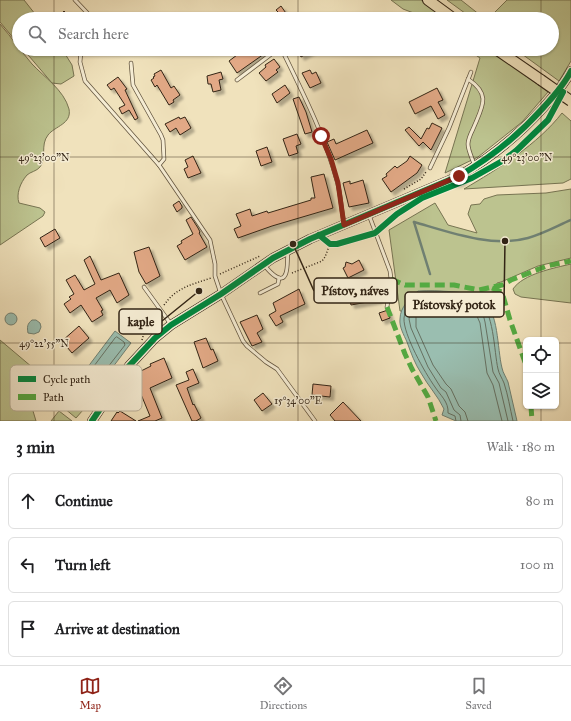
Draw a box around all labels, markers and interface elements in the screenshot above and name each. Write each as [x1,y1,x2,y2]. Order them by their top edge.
search box [12,12,559,56]
icon: search [26,23,48,45]
text: Search here [58,25,129,43]
route start [312,127,330,145]
text: 49°23'00"N [19,152,70,164]
text: 49°23'00"N [502,152,553,164]
route end [450,167,468,185]
callout: Pístov, náves [314,278,397,303]
text: Pístov, náves [321,283,389,299]
callout: Pístovský potok [405,292,504,317]
text: Pístovský potok [412,297,497,313]
callout: kaple [119,309,162,334]
text: kaple [128,314,155,330]
map controls [523,337,559,409]
button: locate [523,337,559,373]
text: 49°22'55"N [19,338,69,350]
legend [10,365,142,411]
text: Cycle path [43,373,90,386]
button: layers [523,373,559,409]
text: Path [43,391,64,404]
text: 15°34'00"E [274,395,322,407]
text: 3 min [16,437,55,458]
text: Walk · 180 m [486,439,555,455]
icon: ahead [17,490,39,512]
text: Continue [55,492,113,510]
text: 80 m [526,493,554,509]
icon: left [17,554,39,576]
text: Turn left [55,556,111,574]
text: 100 m [520,557,554,573]
icon: arrive [17,618,39,640]
text: Arrive at destination [55,620,180,638]
tab: Map [79,675,101,712]
tab: Directions [260,675,307,712]
tab: Saved [466,675,492,712]

